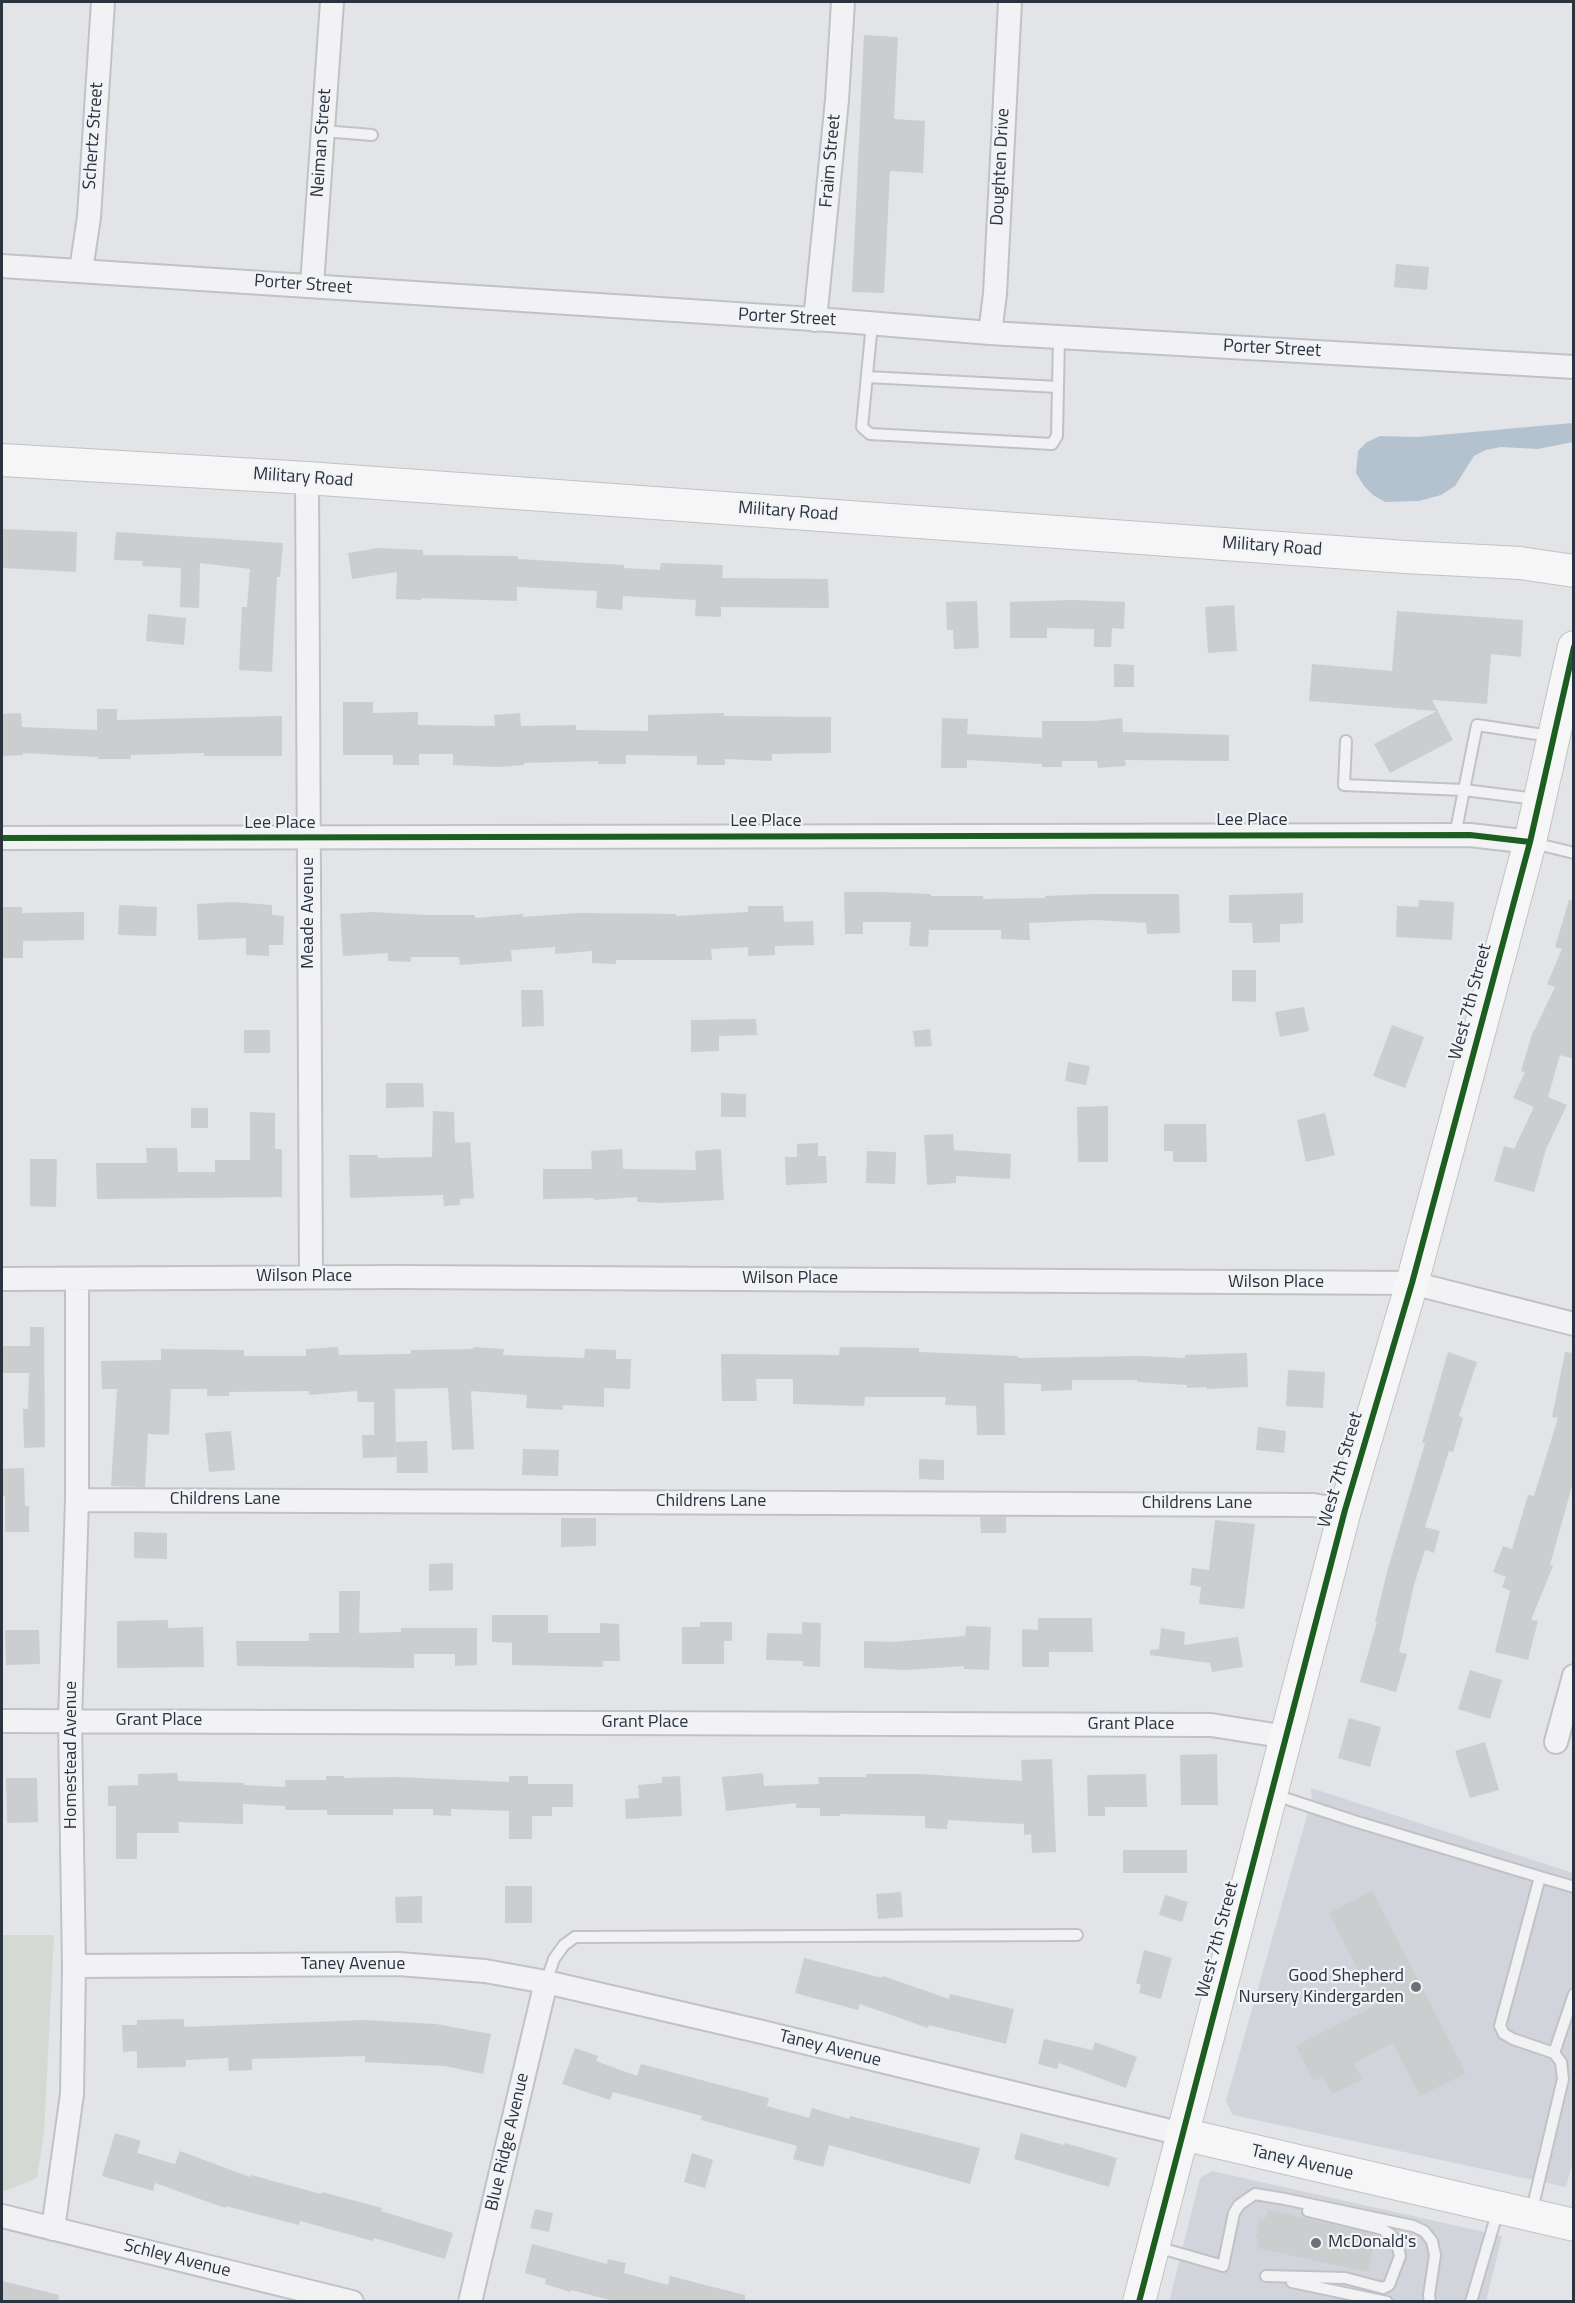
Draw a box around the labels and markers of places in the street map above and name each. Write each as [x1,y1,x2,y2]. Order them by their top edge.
place label: Good Shepherd Nursery Kindergarden [1239,1966,1404,2008]
marker: Good Shepherd Nursery Kindergarden [1409,1980,1423,1994]
place label: McDonald's [1328,2232,1416,2254]
marker: McDonald's [1309,2236,1323,2250]

